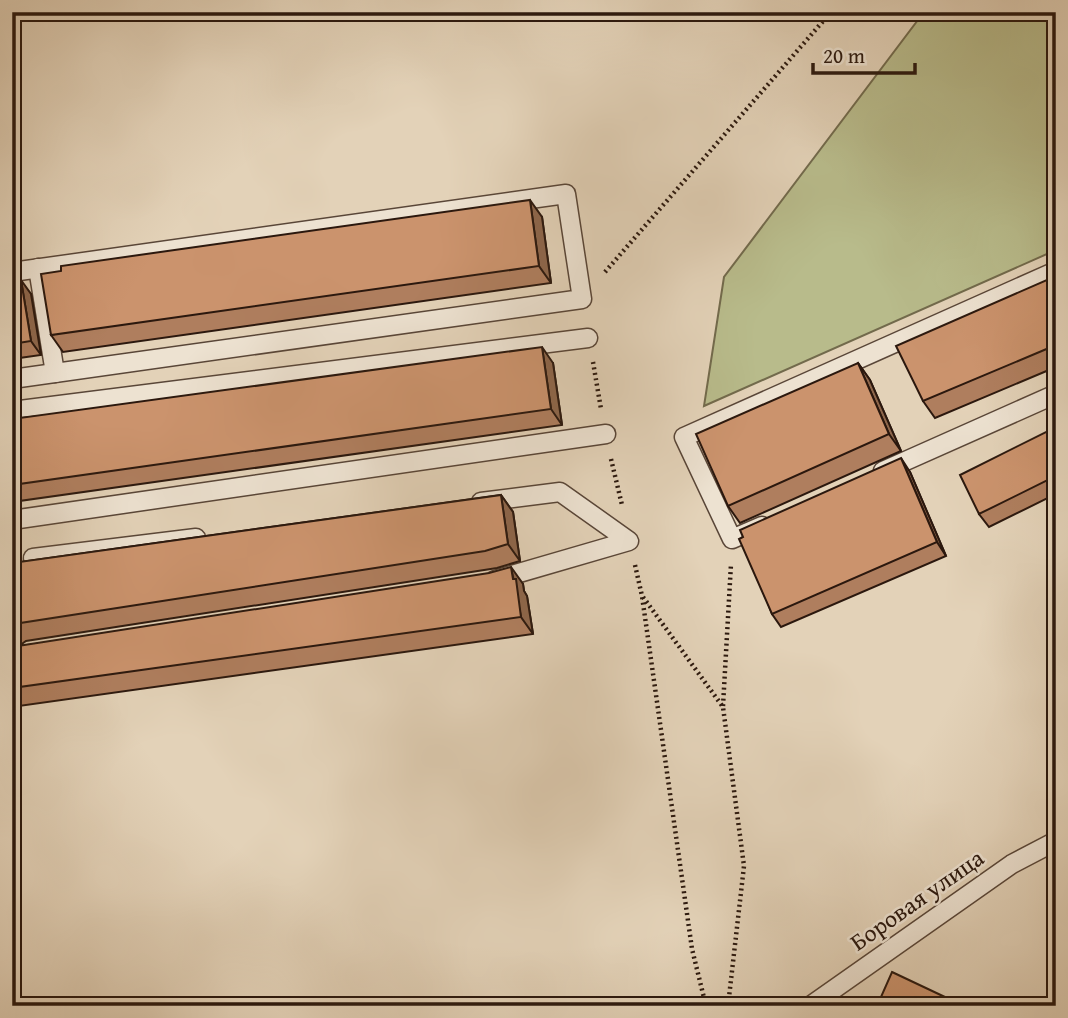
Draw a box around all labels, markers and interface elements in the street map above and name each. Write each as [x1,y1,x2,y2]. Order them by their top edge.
scale bar [813,32,914,76]
text: 20 m [823,40,865,71]
street label: Боровая улица [843,840,991,959]

